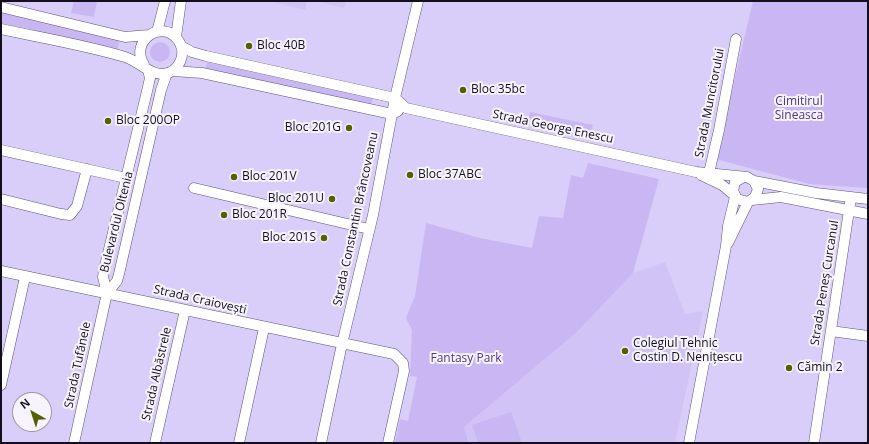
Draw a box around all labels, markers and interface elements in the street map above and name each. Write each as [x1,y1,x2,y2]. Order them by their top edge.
place label: Bloc 40B [257,39,305,53]
marker: Bloc 40B [244,41,254,51]
street label: Strada Muncitorului [692,47,728,159]
place label: Bloc 35bc [471,83,525,97]
marker: Bloc 35bc [458,85,468,95]
park label: Cimitirul Sineasca [775,95,823,123]
street label: Strada George Enescu [491,107,615,147]
place label: Bloc 200OP [116,114,180,128]
marker: Bloc 200OP [103,116,113,126]
place label: Bloc 201G [285,121,341,135]
marker: Bloc 201G [344,123,354,133]
street label: Strada Constantin Brâncoveanu [331,131,381,307]
place label: Bloc 37ABC [418,168,481,182]
street label: Bulevardul Oltenia [97,170,137,274]
place label: Bloc 201V [242,170,297,184]
marker: Bloc 37ABC [405,170,415,180]
marker: Bloc 201V [229,172,239,182]
place label: Bloc 201U [268,192,324,206]
marker: Bloc 201U [327,194,337,204]
place label: Bloc 201R [232,208,287,222]
marker: Bloc 201R [219,210,229,220]
street label: Strada Peneș Curcanul [808,219,842,347]
place label: Bloc 201S [262,231,316,245]
marker: Bloc 201S [319,233,329,243]
street label: Strada Craiovești [152,282,248,318]
street label: Strada Tufănele [62,320,94,410]
street label: Strada Albăstrele [139,326,175,422]
place label: Colegiul Tehnic Costin D. Nenițescu [633,337,742,365]
marker: Colegiul Tehnic Costin D. Nenițescu [620,346,630,356]
park label: Fantasy Park [430,352,502,366]
place label: Cămin 2 [797,361,843,375]
marker: Cămin 2 [784,363,794,373]
north arrow [12,392,52,432]
text: N [17,394,33,412]

